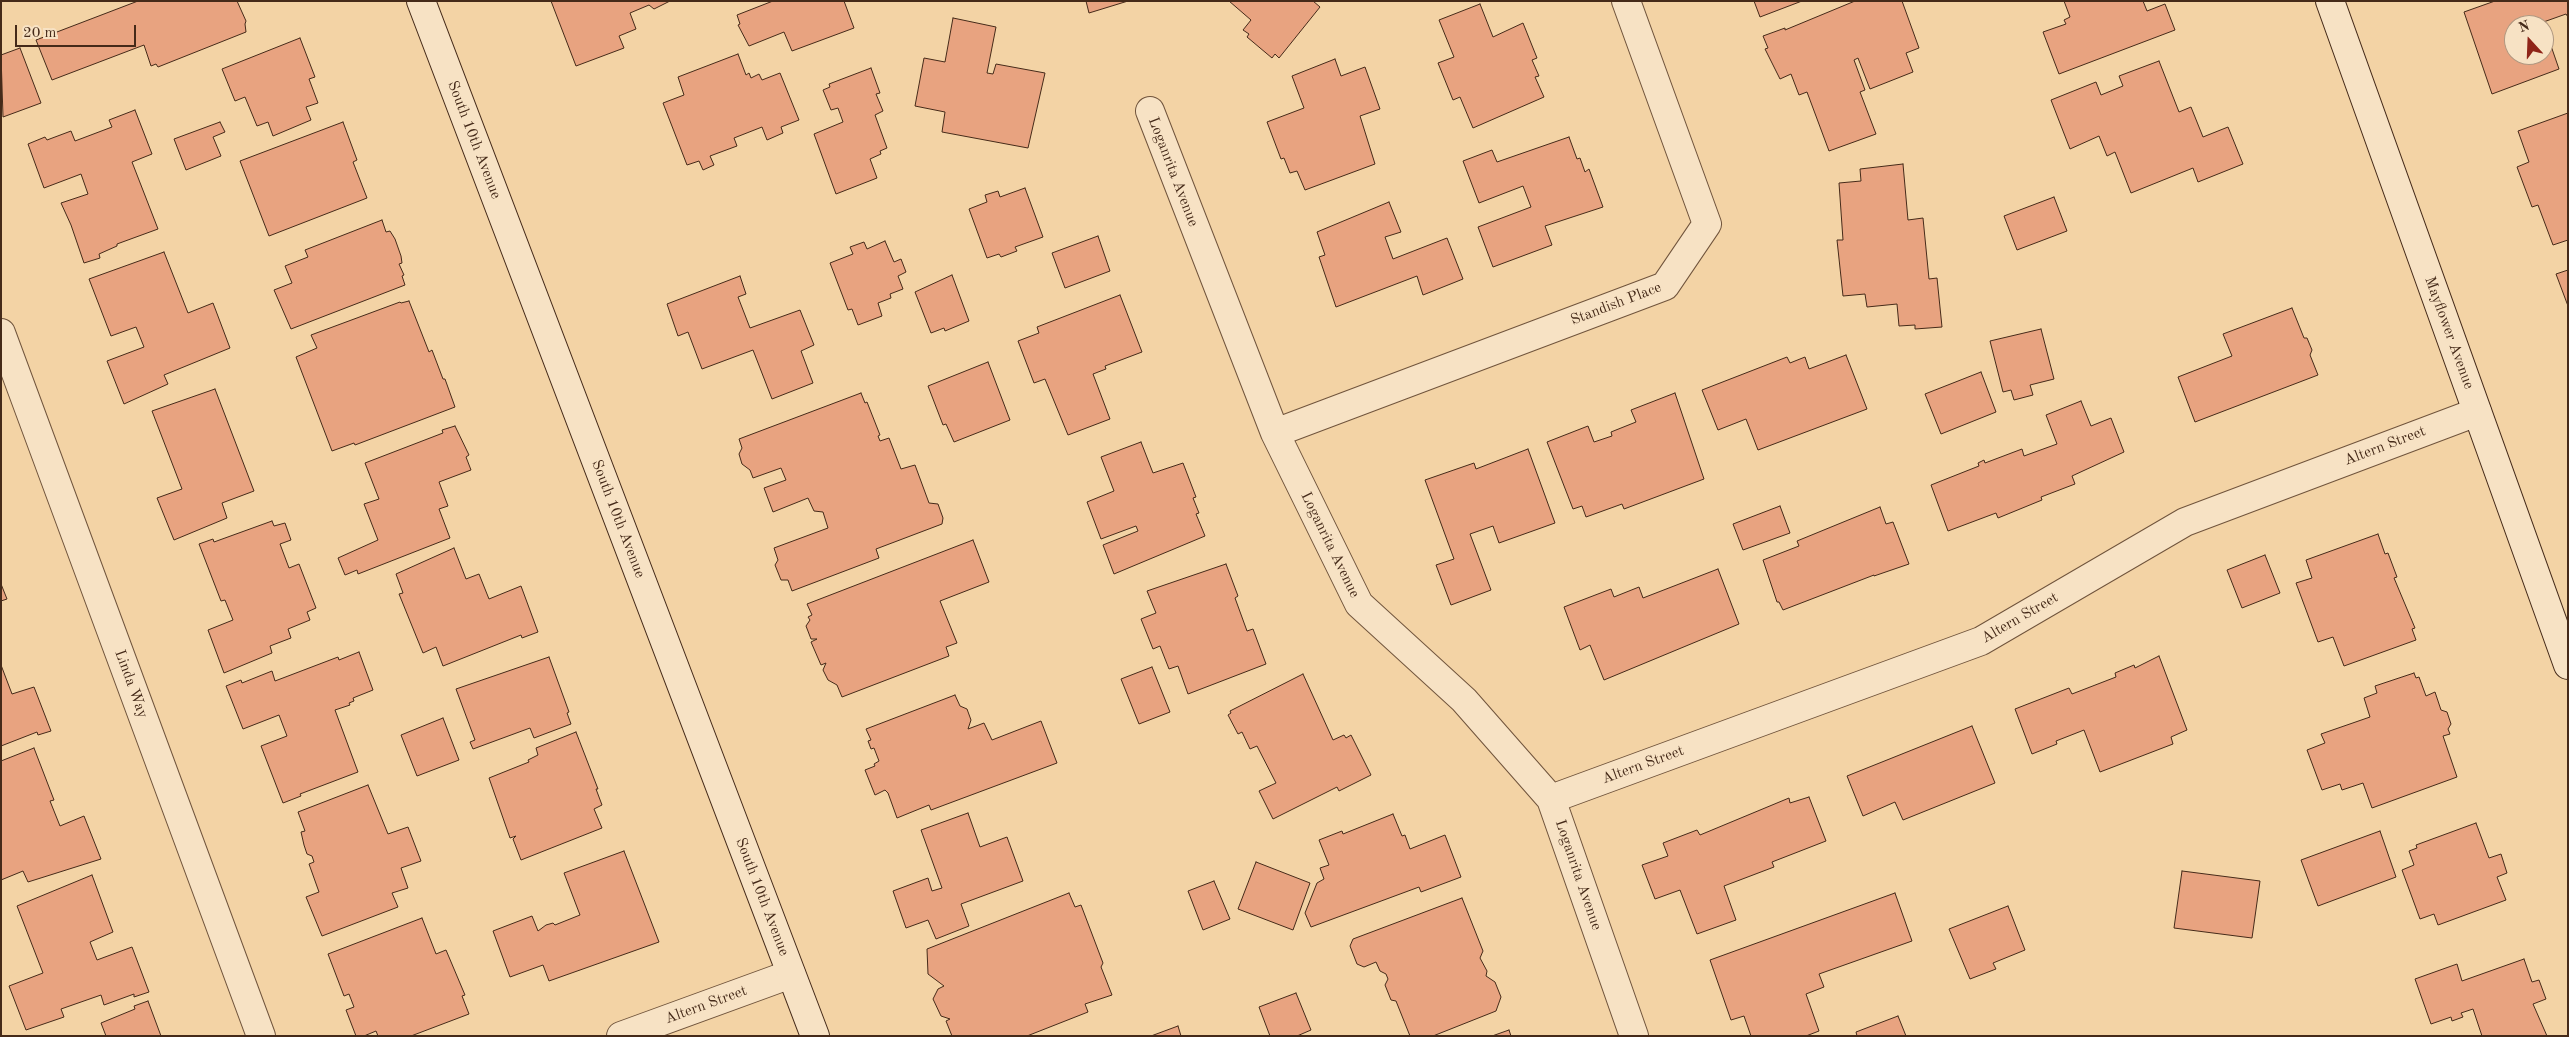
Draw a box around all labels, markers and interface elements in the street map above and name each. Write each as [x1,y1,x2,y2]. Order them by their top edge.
scale bar [18,15,139,47]
north arrow [2504,15,2554,65]
text: N [2517,18,2532,35]
text: 20 m [23,26,57,41]
street label: South 10th Avenue [443,78,505,202]
street label: Loganrita Avenue [1144,115,1202,229]
street label: Mayflower Avenue [2420,274,2478,392]
street label: Standish Place [1568,278,1664,330]
street label: Altern Street [2342,422,2428,470]
street label: South 10th Avenue [587,457,649,581]
street label: Loganrita Avenue [1297,489,1363,601]
street label: Altern Street [1978,589,2062,647]
street label: Linda Way [110,647,152,721]
street label: Altern Street [1600,742,1686,788]
street label: Loganrita Avenue [1551,817,1605,933]
street label: South 10th Avenue [731,835,793,959]
street label: Altern Street [663,982,749,1028]

